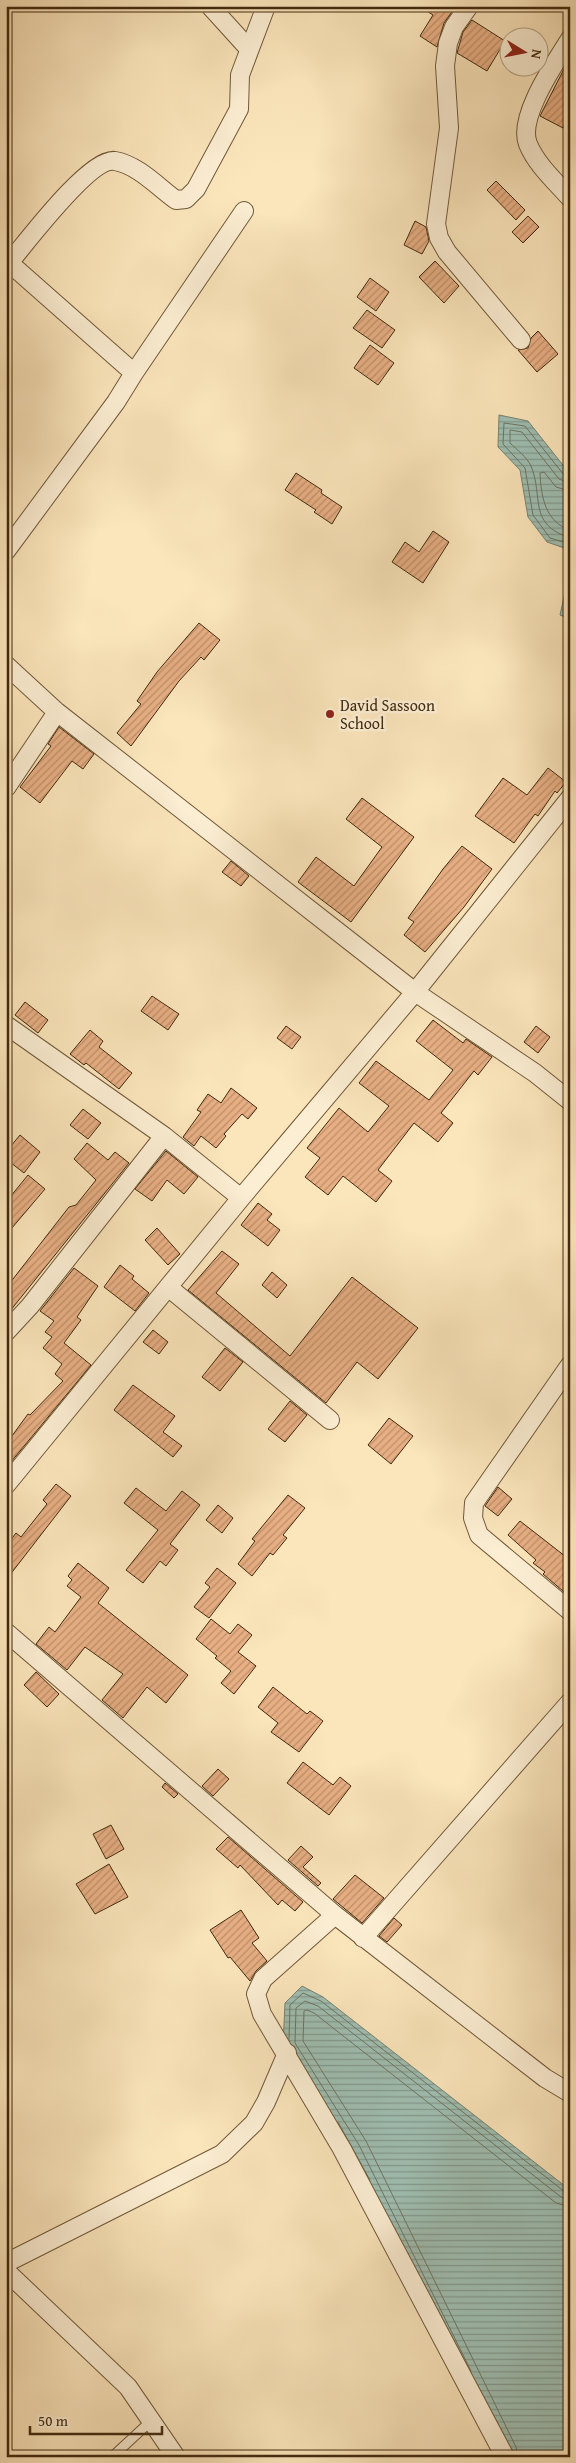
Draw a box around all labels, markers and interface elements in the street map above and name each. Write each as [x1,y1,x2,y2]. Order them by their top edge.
north arrow [498,28,548,78]
text: N [526,48,547,61]
place label: David Sassoon School [340,693,435,735]
marker: David Sassoon School [324,708,336,720]
scale bar [30,2403,162,2435]
text: 50 m [38,2410,69,2431]

